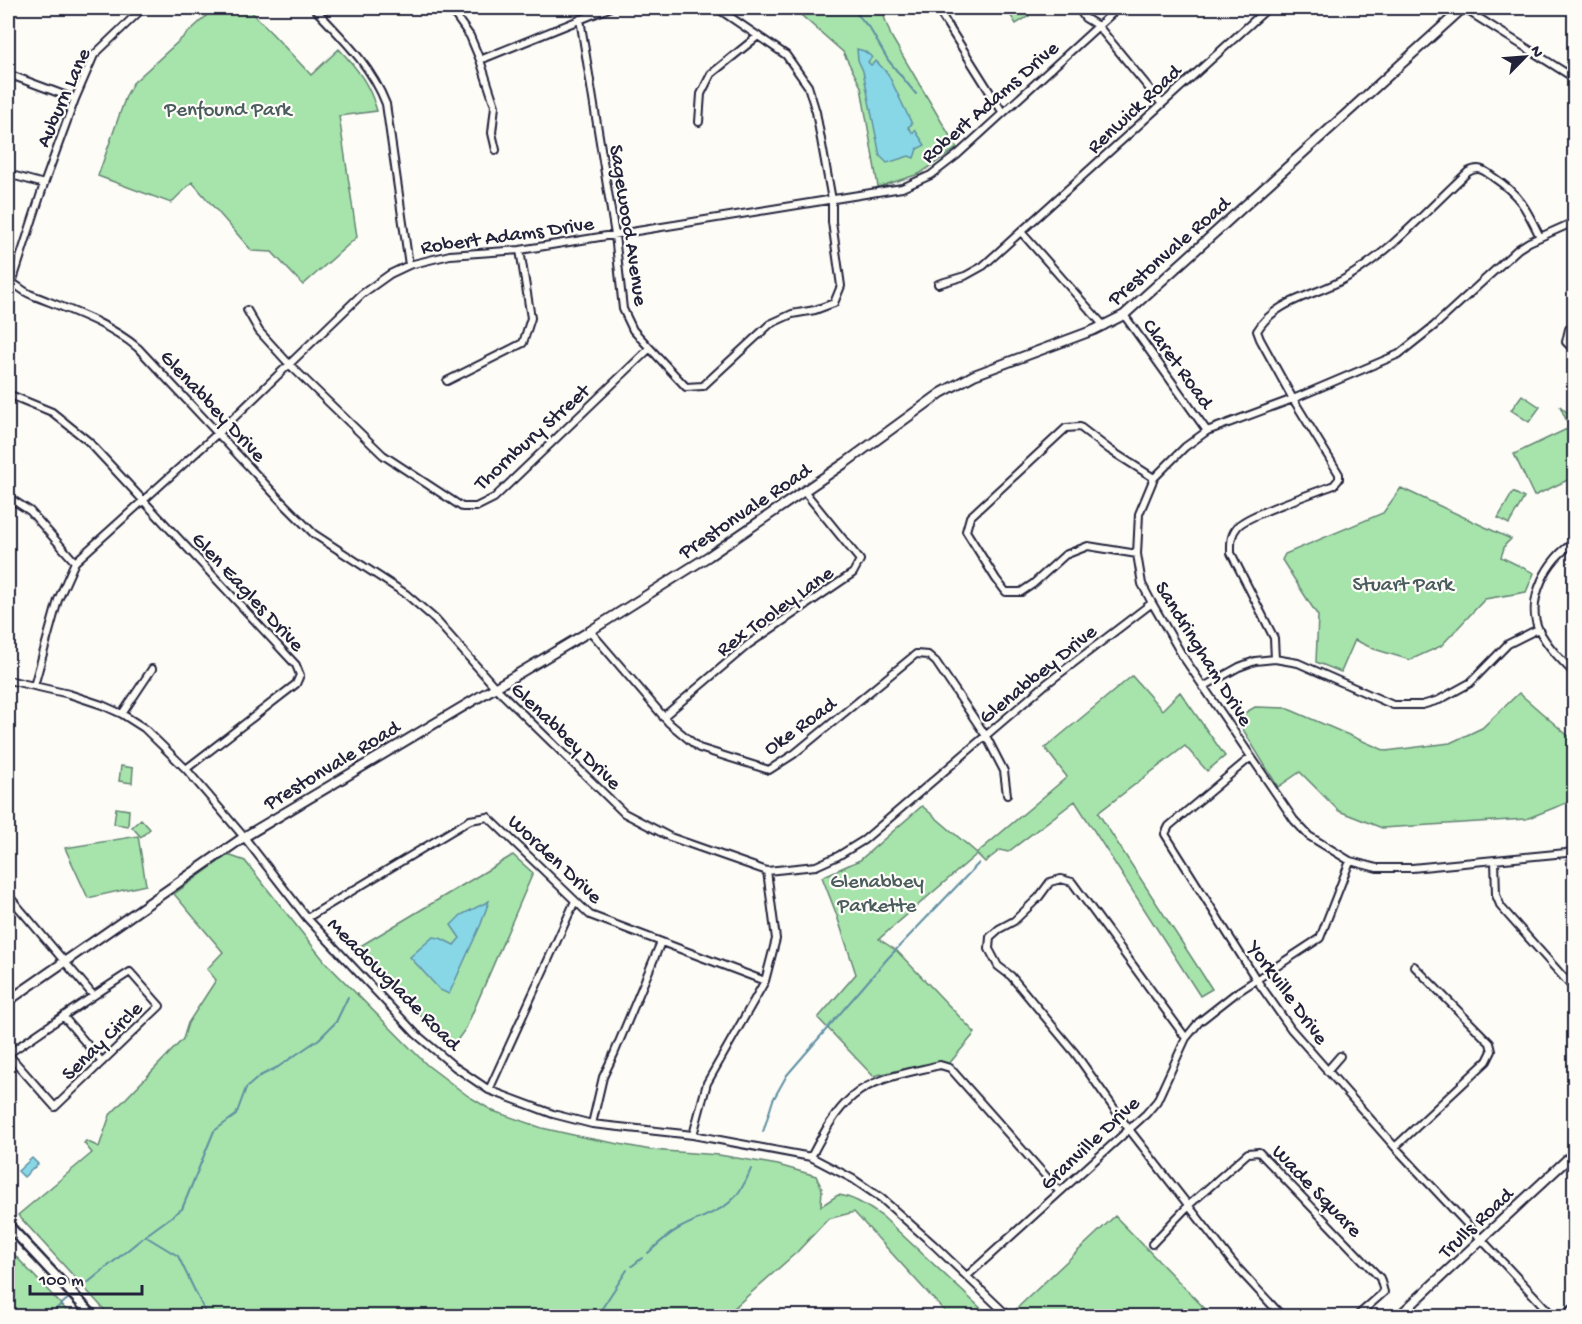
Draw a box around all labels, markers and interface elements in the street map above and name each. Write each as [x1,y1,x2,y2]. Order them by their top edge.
north arrow [1495,27,1555,87]
street label: Robert Adams Drive [917,36,1066,170]
text: N [1525,43,1546,61]
street label: Auburn Lane [32,44,99,152]
street label: Renwick Road [1083,59,1189,161]
park label: Penfound Park [164,99,294,124]
street label: Sagewood Avenue [601,143,652,309]
street label: Prestonvale Road [1103,191,1238,313]
street label: Robert Adams Drive [419,213,597,262]
street label: Claret Road [1135,315,1218,416]
street label: Glenabbey Drive [153,346,271,470]
street label: Thornbury Street [469,378,598,498]
street label: Prestonvale Road [674,458,818,567]
street label: Glen Eagles Drive [185,528,309,659]
street label: Rex Tooley Lane [713,561,840,664]
park label: Stuart Park [1353,574,1456,599]
street label: Sandringham Drive [1147,578,1257,733]
street label: Glenabbey Drive [975,620,1104,731]
street label: Glenabbey Drive [504,678,626,797]
street label: Oke Road [760,692,844,763]
street label: Prestonvale Road [259,716,407,818]
street label: Worden Drive [501,810,607,911]
park label: Glenabbey Parkette [830,871,924,920]
street label: Meadowglade Road [320,913,466,1059]
street label: Yorkville Drive [1239,936,1333,1052]
street label: Senay Circle [58,997,150,1087]
street label: Granville Drive [1036,1091,1147,1197]
street label: Wade Square [1265,1141,1367,1245]
street label: Trulls Road [1434,1182,1521,1266]
scale bar [30,1258,142,1296]
text: 100 m [38,1271,84,1292]

